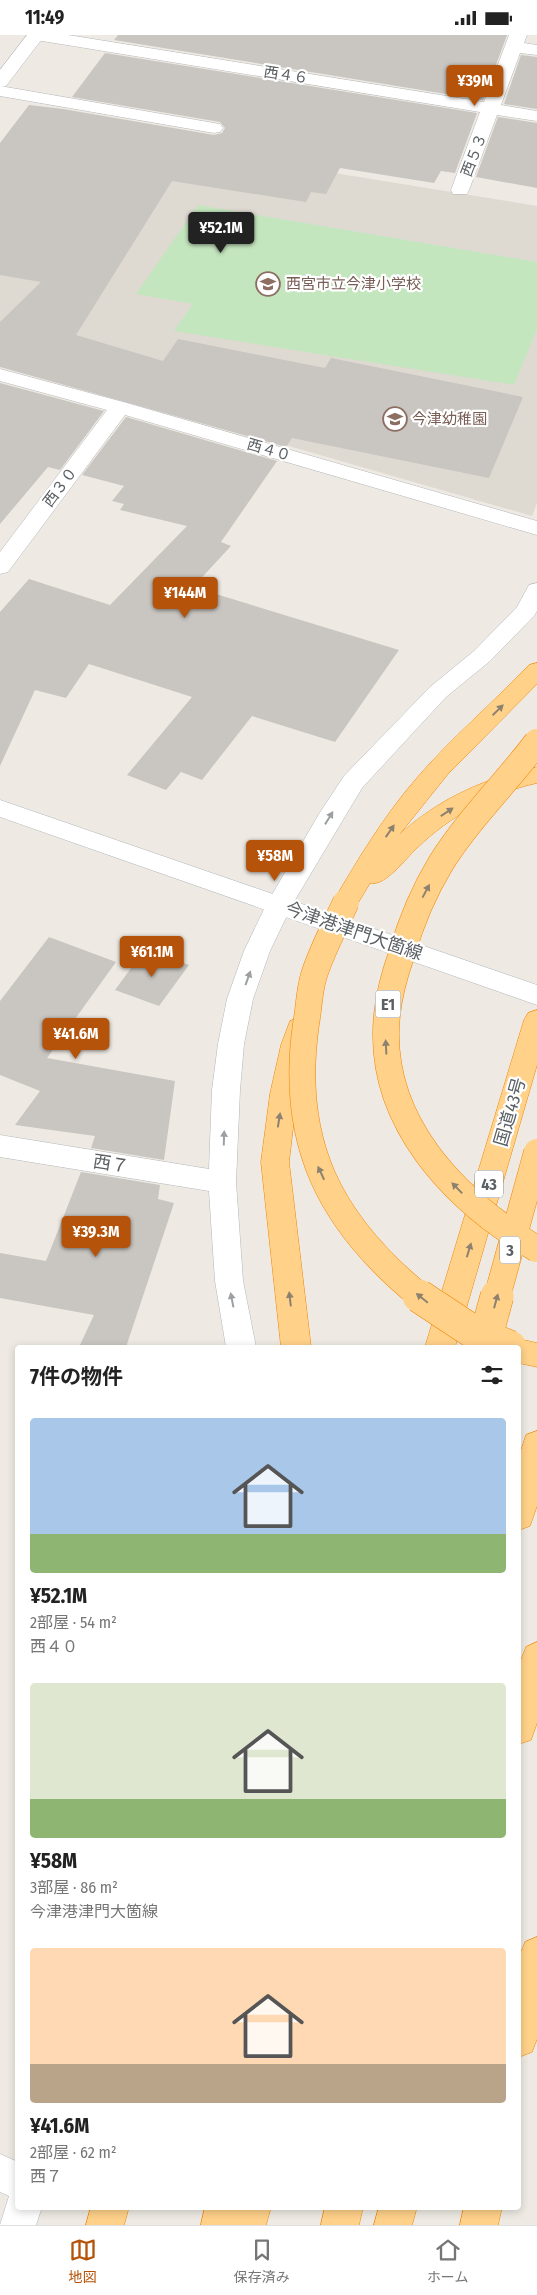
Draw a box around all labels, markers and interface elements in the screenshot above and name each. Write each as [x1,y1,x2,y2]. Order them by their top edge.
text: 11:49 [25,6,64,29]
street label: 西４６ [262,63,310,87]
pin: ¥39M [445,65,505,107]
text: ¥39M [457,71,493,90]
street label: 西５３ [458,131,490,179]
pin: ¥52.1M [180,211,262,254]
text: ¥52.1M [199,218,243,237]
school or university icon: 西宮市立今津小学校 [255,271,281,297]
place label: 西宮市立今津小学校 [286,275,421,293]
school or university icon: 今津幼稚園 [382,406,408,432]
place label: 今津幼稚園 [412,410,487,428]
street label: 西４０ [245,435,293,465]
street label: 西３０ [39,464,81,510]
pin: ¥144M [150,577,220,619]
text: ¥144M [164,583,206,602]
one-way arrow [492,705,504,717]
one-way arrow [441,807,454,817]
one-way arrow [325,811,334,825]
one-way arrow [385,825,395,838]
pin: ¥58M [245,839,305,882]
text: ¥58M [257,846,293,865]
one-way arrow [422,884,430,898]
street label: 今津港津門大箇線 [282,897,426,965]
pin: ¥61.1M [111,935,193,978]
text: ¥61.1M [131,942,173,961]
one-way arrow [244,970,252,985]
road number: E1 [376,991,400,1017]
pin: ¥41.6M [35,1017,117,1060]
text: ¥41.6M [53,1024,99,1043]
one-way arrow [382,1038,390,1054]
street label: 国道43号 [490,1075,530,1149]
one-way arrow [275,1112,283,1128]
one-way arrow [220,1130,228,1146]
street label: 西７ [92,1150,130,1178]
one-way arrow [317,1166,325,1180]
road number: 43 [475,1171,503,1197]
one-way arrow [451,1183,463,1195]
pin: ¥39.3M [55,1215,137,1258]
text: ¥39.3M [73,1222,119,1241]
road number: 3 [500,1237,520,1263]
one-way arrow [465,1243,473,1258]
one-way arrow [228,1291,236,1307]
one-way arrow [286,1291,294,1307]
one-way arrow [416,1292,429,1303]
one-way arrow [492,1293,500,1308]
icon: filters [478,1361,506,1389]
text: 7件の物件 [30,1364,123,1390]
icon: home [223,1451,313,1541]
text: ¥52.1M [30,1583,87,1609]
text: 2部屋 · 54 m² [30,1613,117,1632]
text: 西４０ [30,1637,78,1656]
icon: home [223,1716,313,1806]
text: ¥58M [30,1848,77,1874]
text: 3部屋 · 86 m² [30,1878,118,1897]
text: 今津港津門大箇線 [30,1902,158,1921]
icon: home [223,1981,313,2071]
text: ¥41.6M [30,2113,89,2139]
text: 2部屋 · 62 m² [30,2143,117,2162]
text: 西７ [30,2167,62,2186]
tab: 地図 [69,2236,97,2286]
tab: 保存済み [234,2236,290,2286]
tab: ホーム [427,2236,468,2286]

